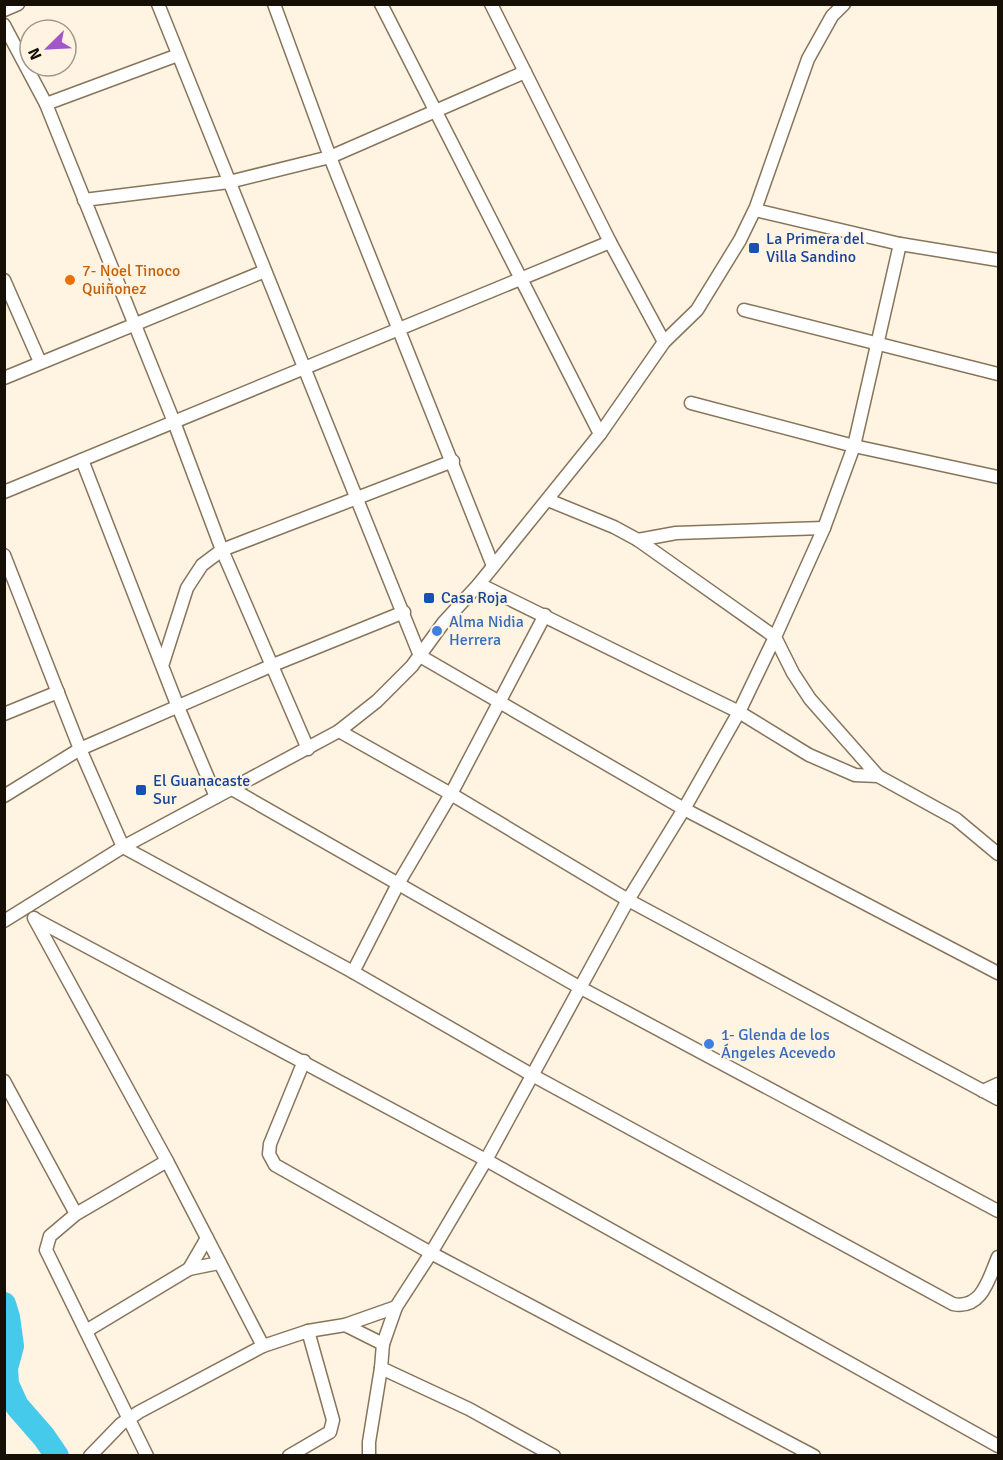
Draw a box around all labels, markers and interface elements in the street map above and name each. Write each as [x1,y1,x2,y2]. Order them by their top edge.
north arrow [18,18,78,78]
text: N [24,45,47,63]
place label: La Primera del Villa Sandino [766,229,865,267]
marker: La Primera del Villa Sandino [747,241,761,255]
place label: 7- Noel Tinoco Quiñonez [82,261,180,299]
marker: 7- Noel Tinoco Quiñonez [63,273,77,287]
place label: Casa Roja [441,588,508,608]
marker: Casa Roja [422,591,436,605]
place label: Alma Nidia Herrera [449,612,524,650]
marker: Alma Nidia Herrera [430,624,444,638]
place label: El Guanacaste Sur [153,771,250,809]
marker: El Guanacaste Sur [134,783,148,797]
place label: 1- Glenda de los Ángeles Acevedo [721,1025,836,1063]
marker: 1- Glenda de los Ángeles Acevedo [702,1037,716,1051]

